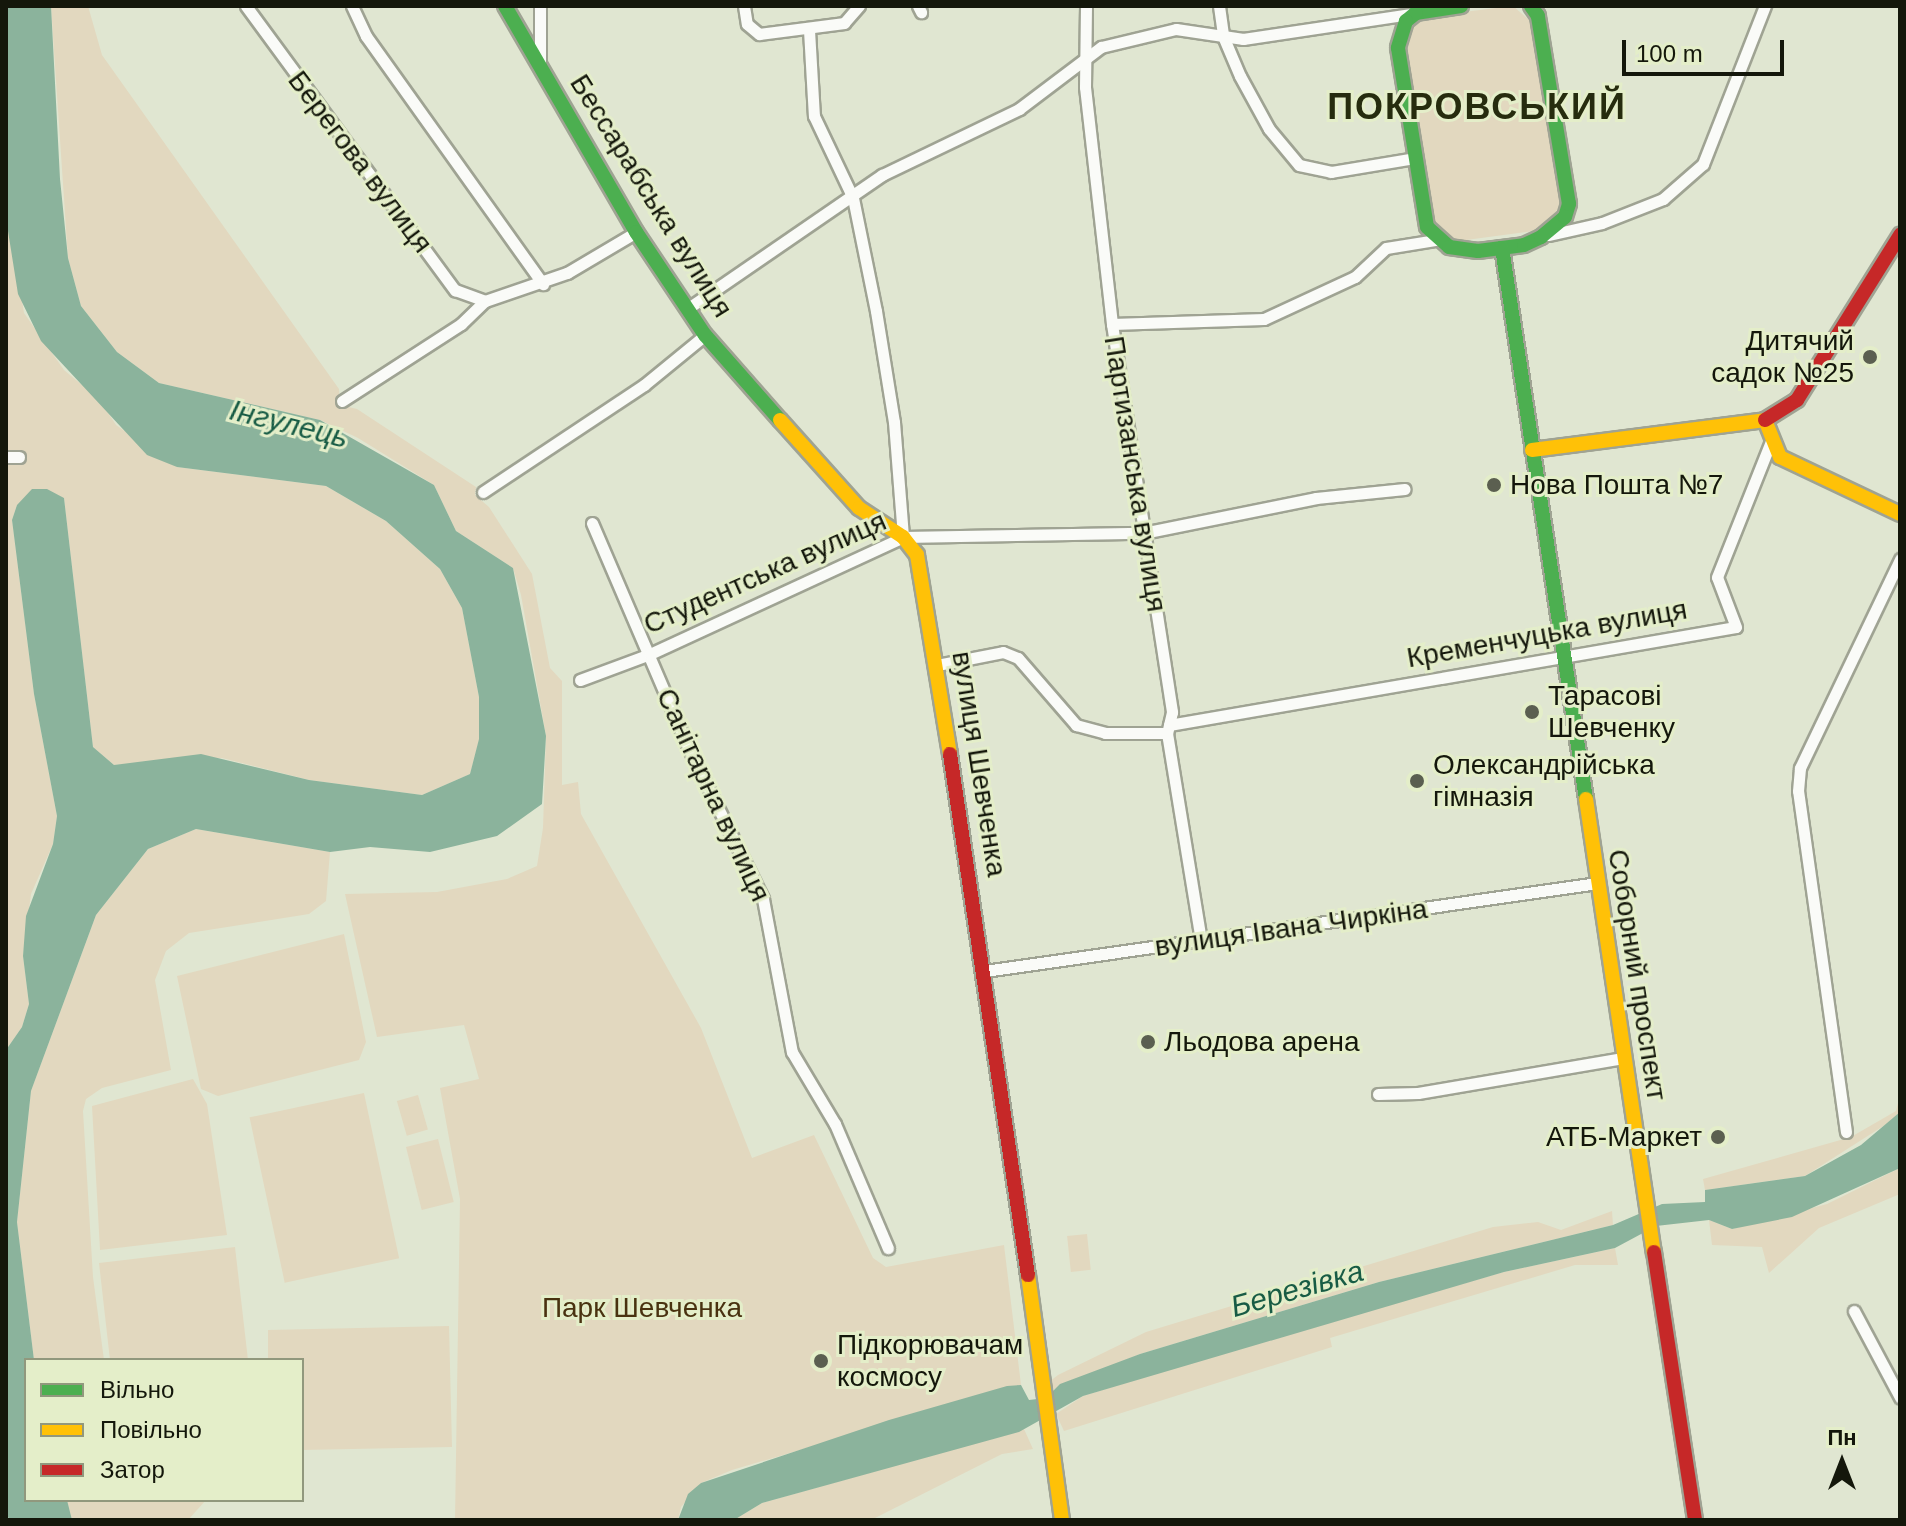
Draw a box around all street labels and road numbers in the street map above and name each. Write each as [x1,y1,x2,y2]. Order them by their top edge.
street label: Берегова вулиця [281,64,439,260]
street label: Бессарабська вулиця [563,68,739,324]
street label: Партизанська вулиця [1097,334,1173,614]
street label: Студентська вулиця [639,504,891,642]
street label: Кременчуцька вулиця [1404,593,1690,675]
street label: вулиця Шевченка [945,649,1013,879]
street label: Санітарна вулиця [649,683,777,907]
street label: Соборний проспект [1601,847,1673,1103]
street label: вулиця Івана Чиркіна [1153,892,1429,964]

